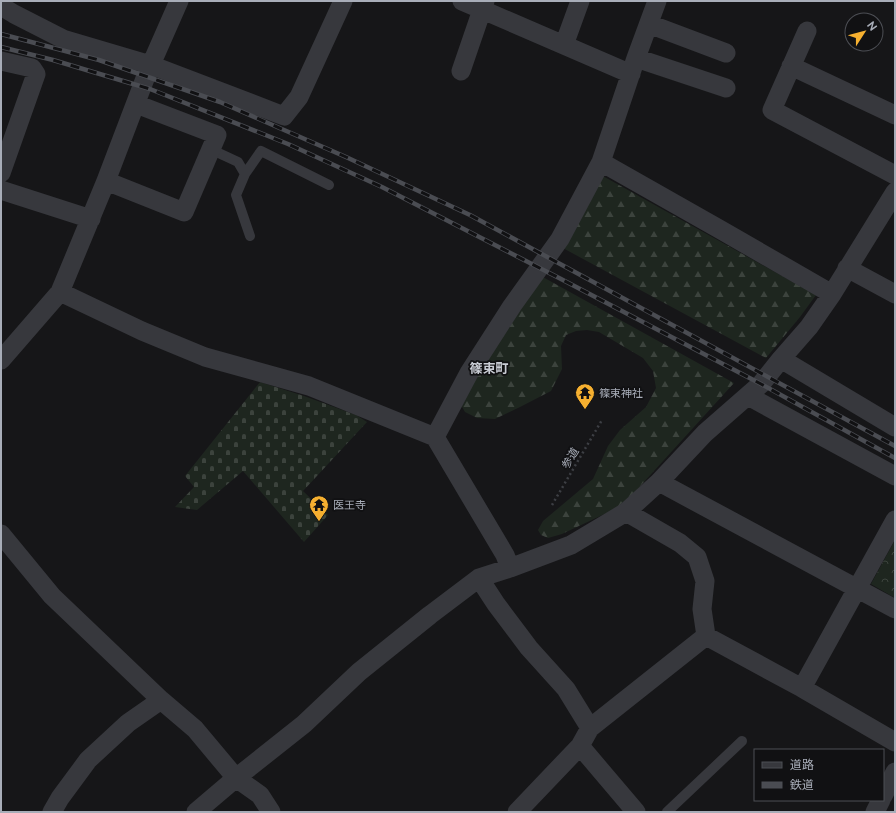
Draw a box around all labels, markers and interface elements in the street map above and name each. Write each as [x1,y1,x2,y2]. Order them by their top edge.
north arrow [844,12,884,52]
text: N [864,19,879,34]
district label: 篠束町 [469,361,509,376]
temple icon: 篠束神社 [574,382,596,410]
place label: 篠束神社 [599,387,643,400]
street label: 参道 [559,445,582,471]
temple icon: 医王寺 [308,494,330,522]
place label: 医王寺 [333,499,366,512]
legend [754,749,884,801]
text: 道路 [790,758,814,772]
text: 鉄道 [790,778,814,792]

